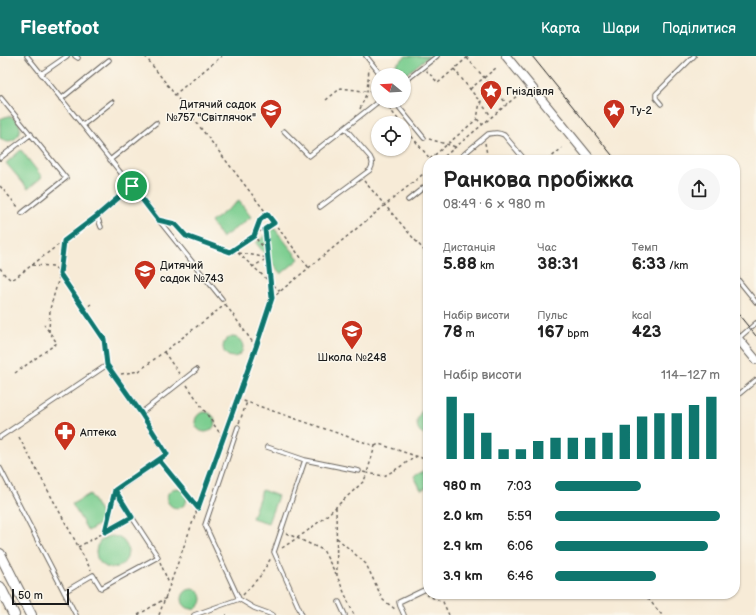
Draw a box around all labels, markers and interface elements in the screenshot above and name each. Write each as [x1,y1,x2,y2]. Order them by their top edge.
text: Fleetfoot [20,17,99,40]
text: Карта [541,20,580,37]
text: Шари [602,20,640,37]
text: Поділитися [662,20,736,37]
north arrow [371,68,411,108]
map controls [371,68,411,156]
place icon: Гніздівля [478,78,504,111]
place label: Гніздівля [506,85,554,98]
school or university icon: Дитячий садок №757 "Світлячок" [258,97,284,130]
place icon: Ту-2 [601,97,627,130]
place label: Дитячий садок №757 "Світлячок" [166,98,256,124]
place label: Ту-2 [630,104,652,117]
button: locate [371,116,411,156]
text: Ранкова пробіжка [443,167,633,194]
button: share [678,168,720,210]
pin [115,169,149,203]
icon: arrive [121,175,143,197]
text: 08:49 · 6 × 980 m [443,196,545,212]
text: Дистанція [443,241,495,254]
text: Час [537,241,557,254]
text: Темп [632,241,658,254]
text: 5.88 [443,254,477,274]
text: 38:31 [537,254,579,274]
text: 6:33 [632,254,666,274]
school or university icon: Дитячий садок №743 [132,258,158,291]
place label: Дитячий садок №743 [160,259,224,285]
text: km [477,259,494,272]
text: /km [666,259,688,272]
text: Набір висоти [443,309,510,322]
text: Пульс [537,309,568,322]
text: kcal [632,309,651,322]
school or university icon: Школа №248 [339,318,365,351]
text: 78 [443,322,463,342]
text: 167 [537,322,564,342]
text: 423 [632,322,661,342]
text: m [463,327,475,340]
text: bpm [564,327,589,340]
place label: Школа №248 [318,351,386,364]
text: Набір висоти [443,367,522,383]
text: 114–127 m [661,367,720,383]
pharmacy icon: Аптека [52,419,78,452]
place label: Аптека [79,426,117,439]
text: 980 m [443,478,481,494]
text: 7:03 [507,478,532,494]
text: 2.0 km [443,508,483,524]
text: 5:59 [507,508,532,524]
text: 2.9 km [443,538,483,554]
text: 6:06 [507,538,533,554]
text: 3.9 km [443,568,482,584]
text: 6:46 [507,568,533,584]
scale bar [12,587,69,606]
text: 50 m [18,589,43,602]

